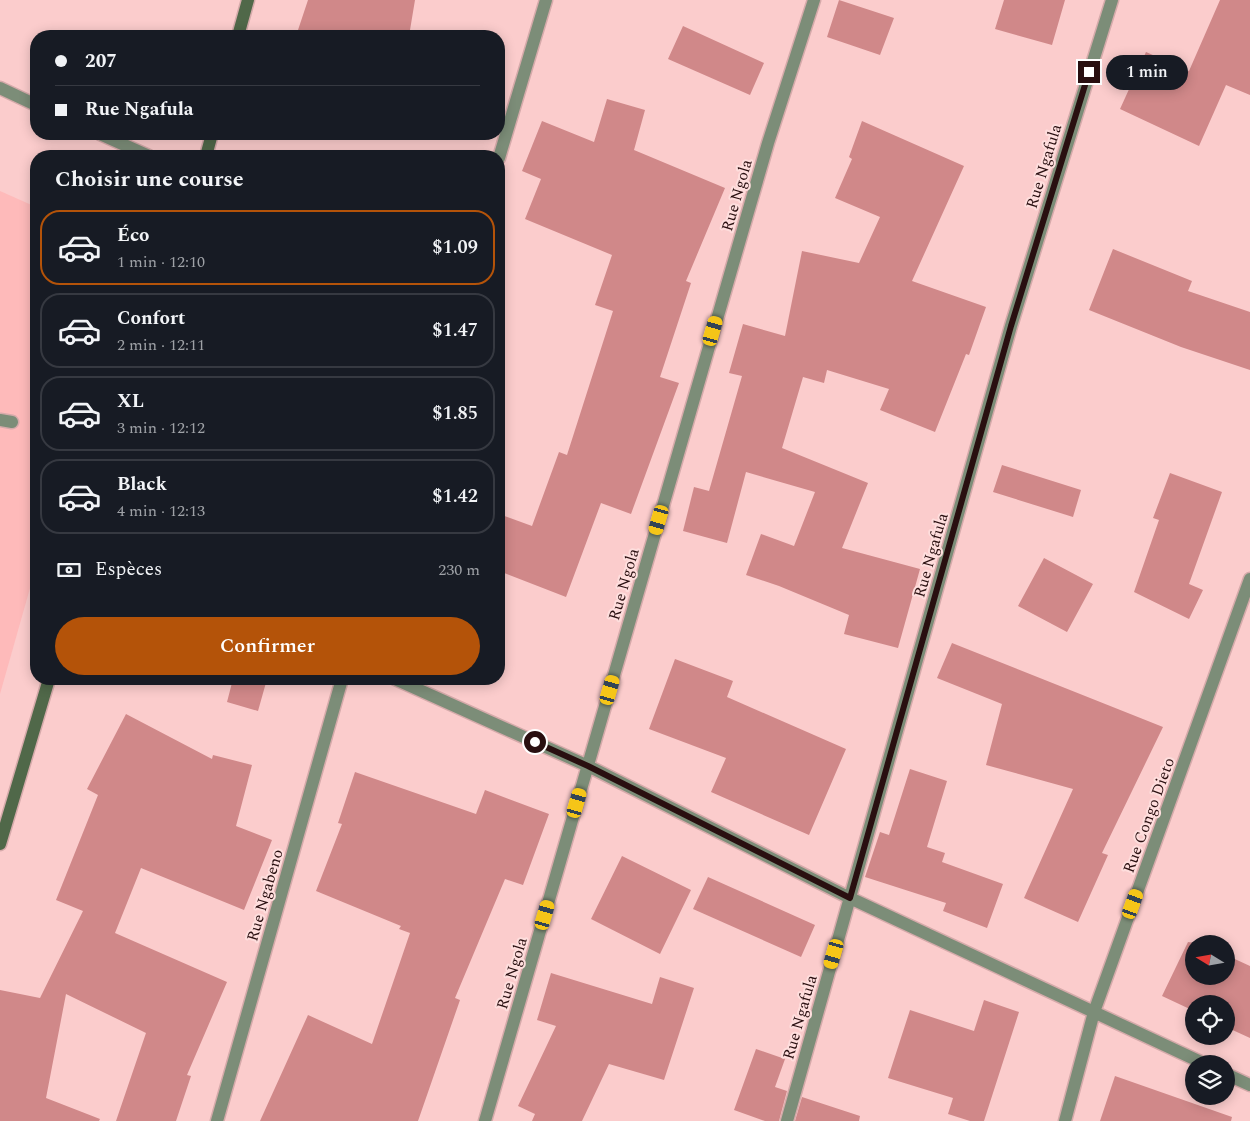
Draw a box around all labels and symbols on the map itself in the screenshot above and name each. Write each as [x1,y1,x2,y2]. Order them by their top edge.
callout: 1 min [1106,54,1189,90]
route end [1078,61,1100,83]
street label: Rue Ngafula [1020,121,1068,212]
street label: Rue Ngola [715,156,759,234]
car [701,315,724,347]
car [647,504,670,536]
street label: Rue Ngafula [907,510,955,601]
street label: Rue Ngola [602,545,646,623]
car [598,674,621,706]
route start [524,731,546,753]
street label: Rue Congo Dieto [1117,754,1181,877]
car [565,787,588,819]
street label: Rue Ngabeno [240,846,290,944]
car [1120,887,1145,921]
car [533,899,556,931]
street label: Rue Ngola [490,934,534,1012]
north arrow [1185,935,1235,985]
car [822,938,845,970]
street label: Rue Ngafula [776,972,824,1063]

